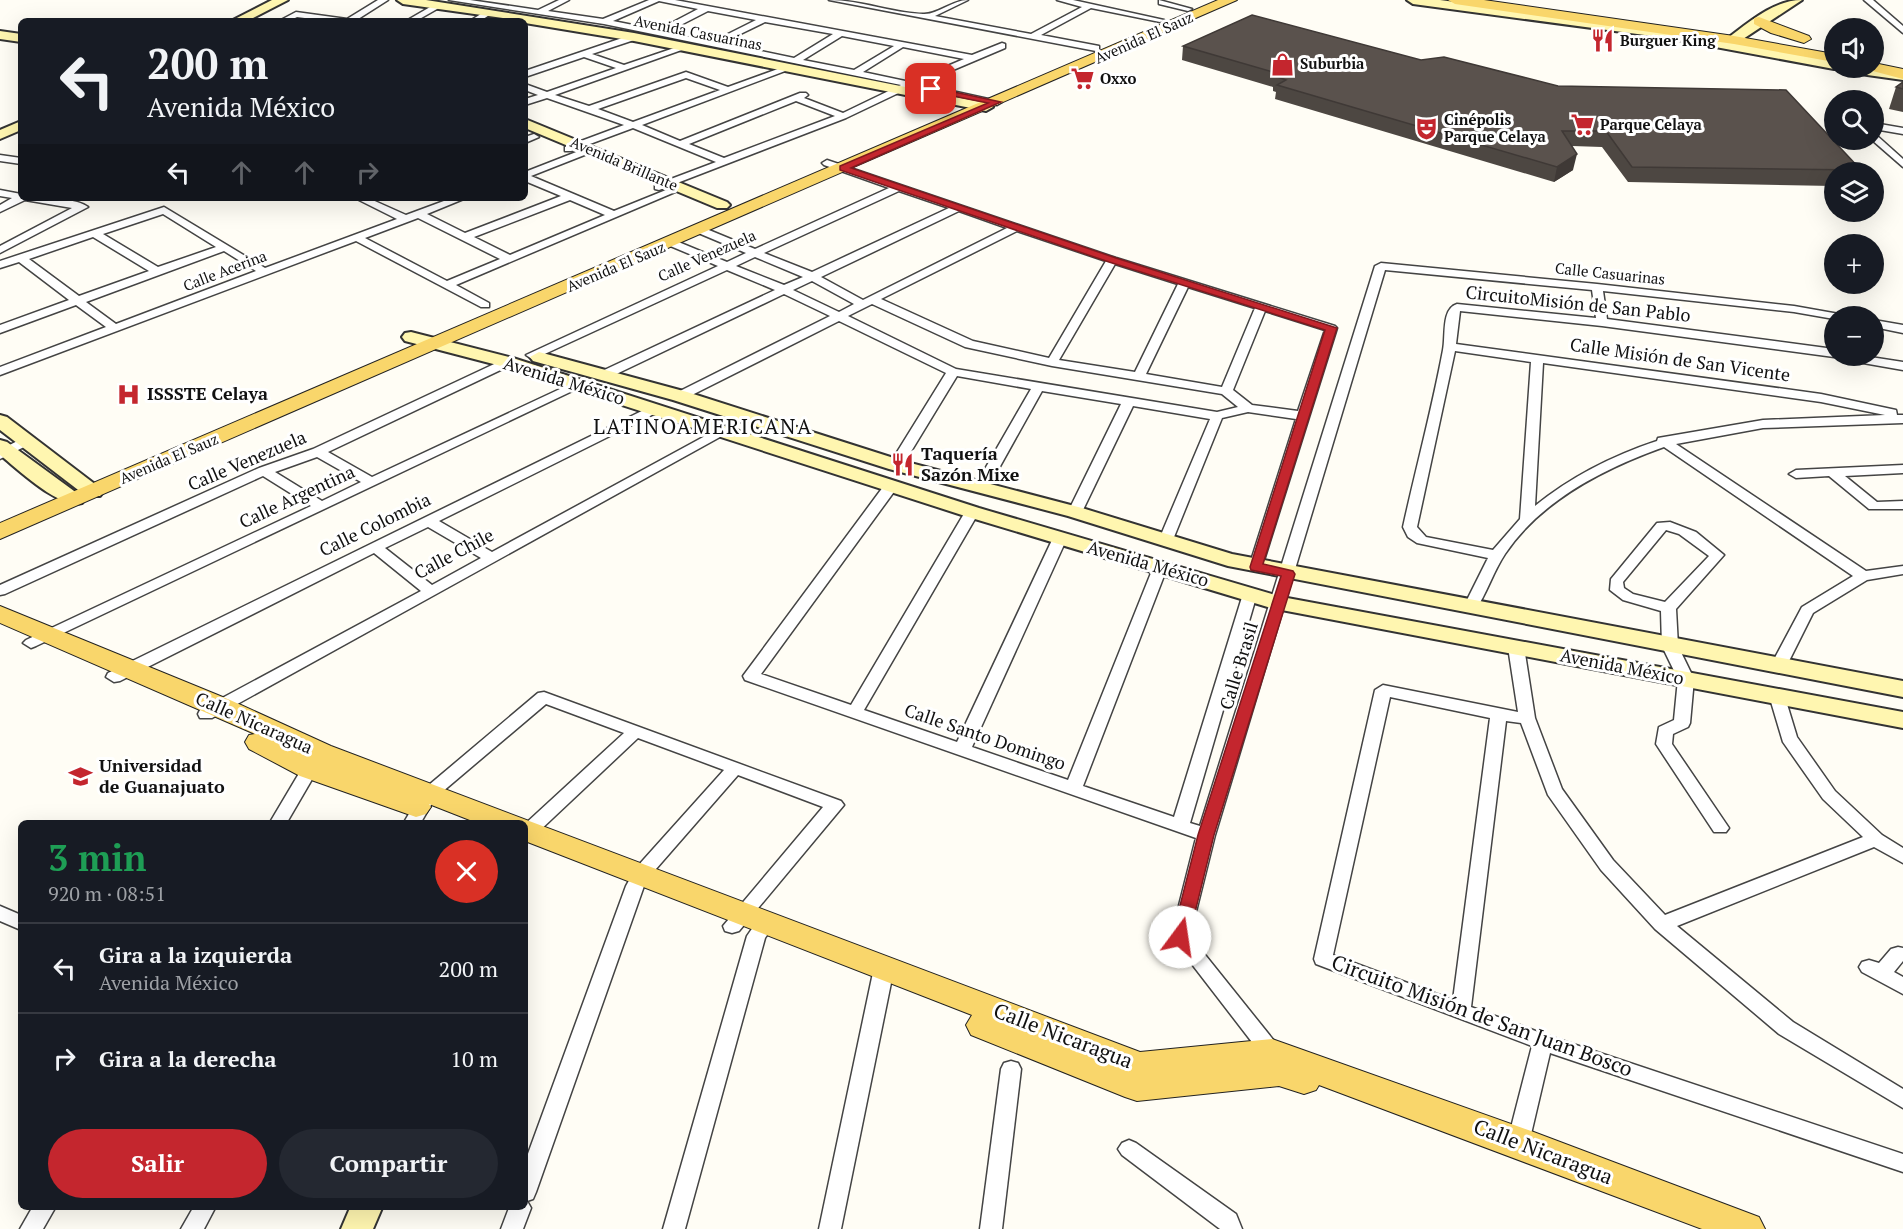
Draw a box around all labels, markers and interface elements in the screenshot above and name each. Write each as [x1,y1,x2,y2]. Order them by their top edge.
street label: Avenida El Sauz [1091,7,1196,68]
street label: Avenida Casuarinas [632,10,764,54]
map controls [1824,18,1884,366]
button: sound [1824,18,1884,78]
restaurant icon: Burguer King [1589,28,1615,54]
place label: Burguer King [1620,30,1716,50]
text: 200 m [147,35,268,91]
icon: left [48,42,126,120]
shop icon: Suburbia [1269,51,1295,77]
place label: Suburbia [1300,53,1365,73]
pin [905,63,956,114]
supermarket icon: Oxxo [1069,66,1095,92]
place label: Oxxo [1100,68,1137,88]
icon: arrive [914,72,947,105]
text: Avenida México [147,89,335,125]
button: search [1824,90,1884,150]
place label: Cinépolis Parque Celaya [1444,109,1546,146]
supermarket icon: Parque Celaya [1569,112,1595,138]
place label: Parque Celaya [1600,114,1702,134]
theatre icon: Cinépolis Parque Celaya [1413,116,1439,142]
street label: Avenida Brillante [567,131,681,195]
icon: left [162,156,195,189]
icon: ahead [225,156,258,189]
icon: ahead [288,156,321,189]
icon: right [351,156,384,189]
button: layers [1824,162,1884,222]
street label: Calle Venezuela [654,224,759,286]
button: + [1824,234,1884,294]
street label: Avenida El Sauz [563,236,668,296]
street label: Calle Acerina [180,245,270,295]
street label: Calle Casuarinas [1554,257,1666,289]
street label: CircuitoMisión de San Pablo [1464,279,1692,327]
button: − [1824,306,1884,366]
street label: Calle Misión de San Vicente [1568,332,1792,386]
street label: Avenida México [501,350,628,410]
hospital icon: ISSSTE Celaya [116,381,142,407]
place label: ISSSTE Celaya [147,381,268,405]
district label: LATINOAMERICANA [593,412,813,440]
street label: Calle Venezuela [184,424,309,496]
street label: Avenida El Sauz [116,428,221,488]
place label: Taquería Sazón Mixe [921,441,1020,486]
restaurant icon: Taquería Sazón Mixe [890,451,916,477]
street label: Calle Argentina [235,459,358,533]
street label: Calle Colombia [315,487,434,561]
street label: Calle Chile [409,522,498,584]
street label: Avenida México [1085,534,1212,592]
street label: Calle Brasil [1213,619,1263,713]
street label: Avenida México [1558,642,1686,690]
street label: Calle Nicaragua [192,686,317,759]
street label: Calle Santo Domingo [901,697,1069,775]
place label: Universidad de Guanajuato [99,753,225,798]
school or university icon: Universidad de Guanajuato [68,763,94,789]
text: 3 min [48,834,146,881]
button: close [435,840,498,903]
text: 920 m · 08:51 [48,880,166,907]
position arrow [1148,905,1212,969]
text: Gira a la izquierda [99,940,292,969]
street label: Circuito Misión de San Juan Bosco [1328,947,1637,1083]
icon: left [48,952,81,985]
text: 200 m [438,954,498,983]
text: Avenida México [99,969,238,996]
street label: Calle Nicaragua [990,996,1137,1075]
icon: right [48,1042,81,1075]
text: Gira a la derecha [99,1044,277,1073]
text: 10 m [450,1044,498,1073]
street label: Calle Nicaragua [1470,1112,1617,1191]
button: Salir [48,1129,267,1198]
button: Compartir [279,1129,498,1198]

